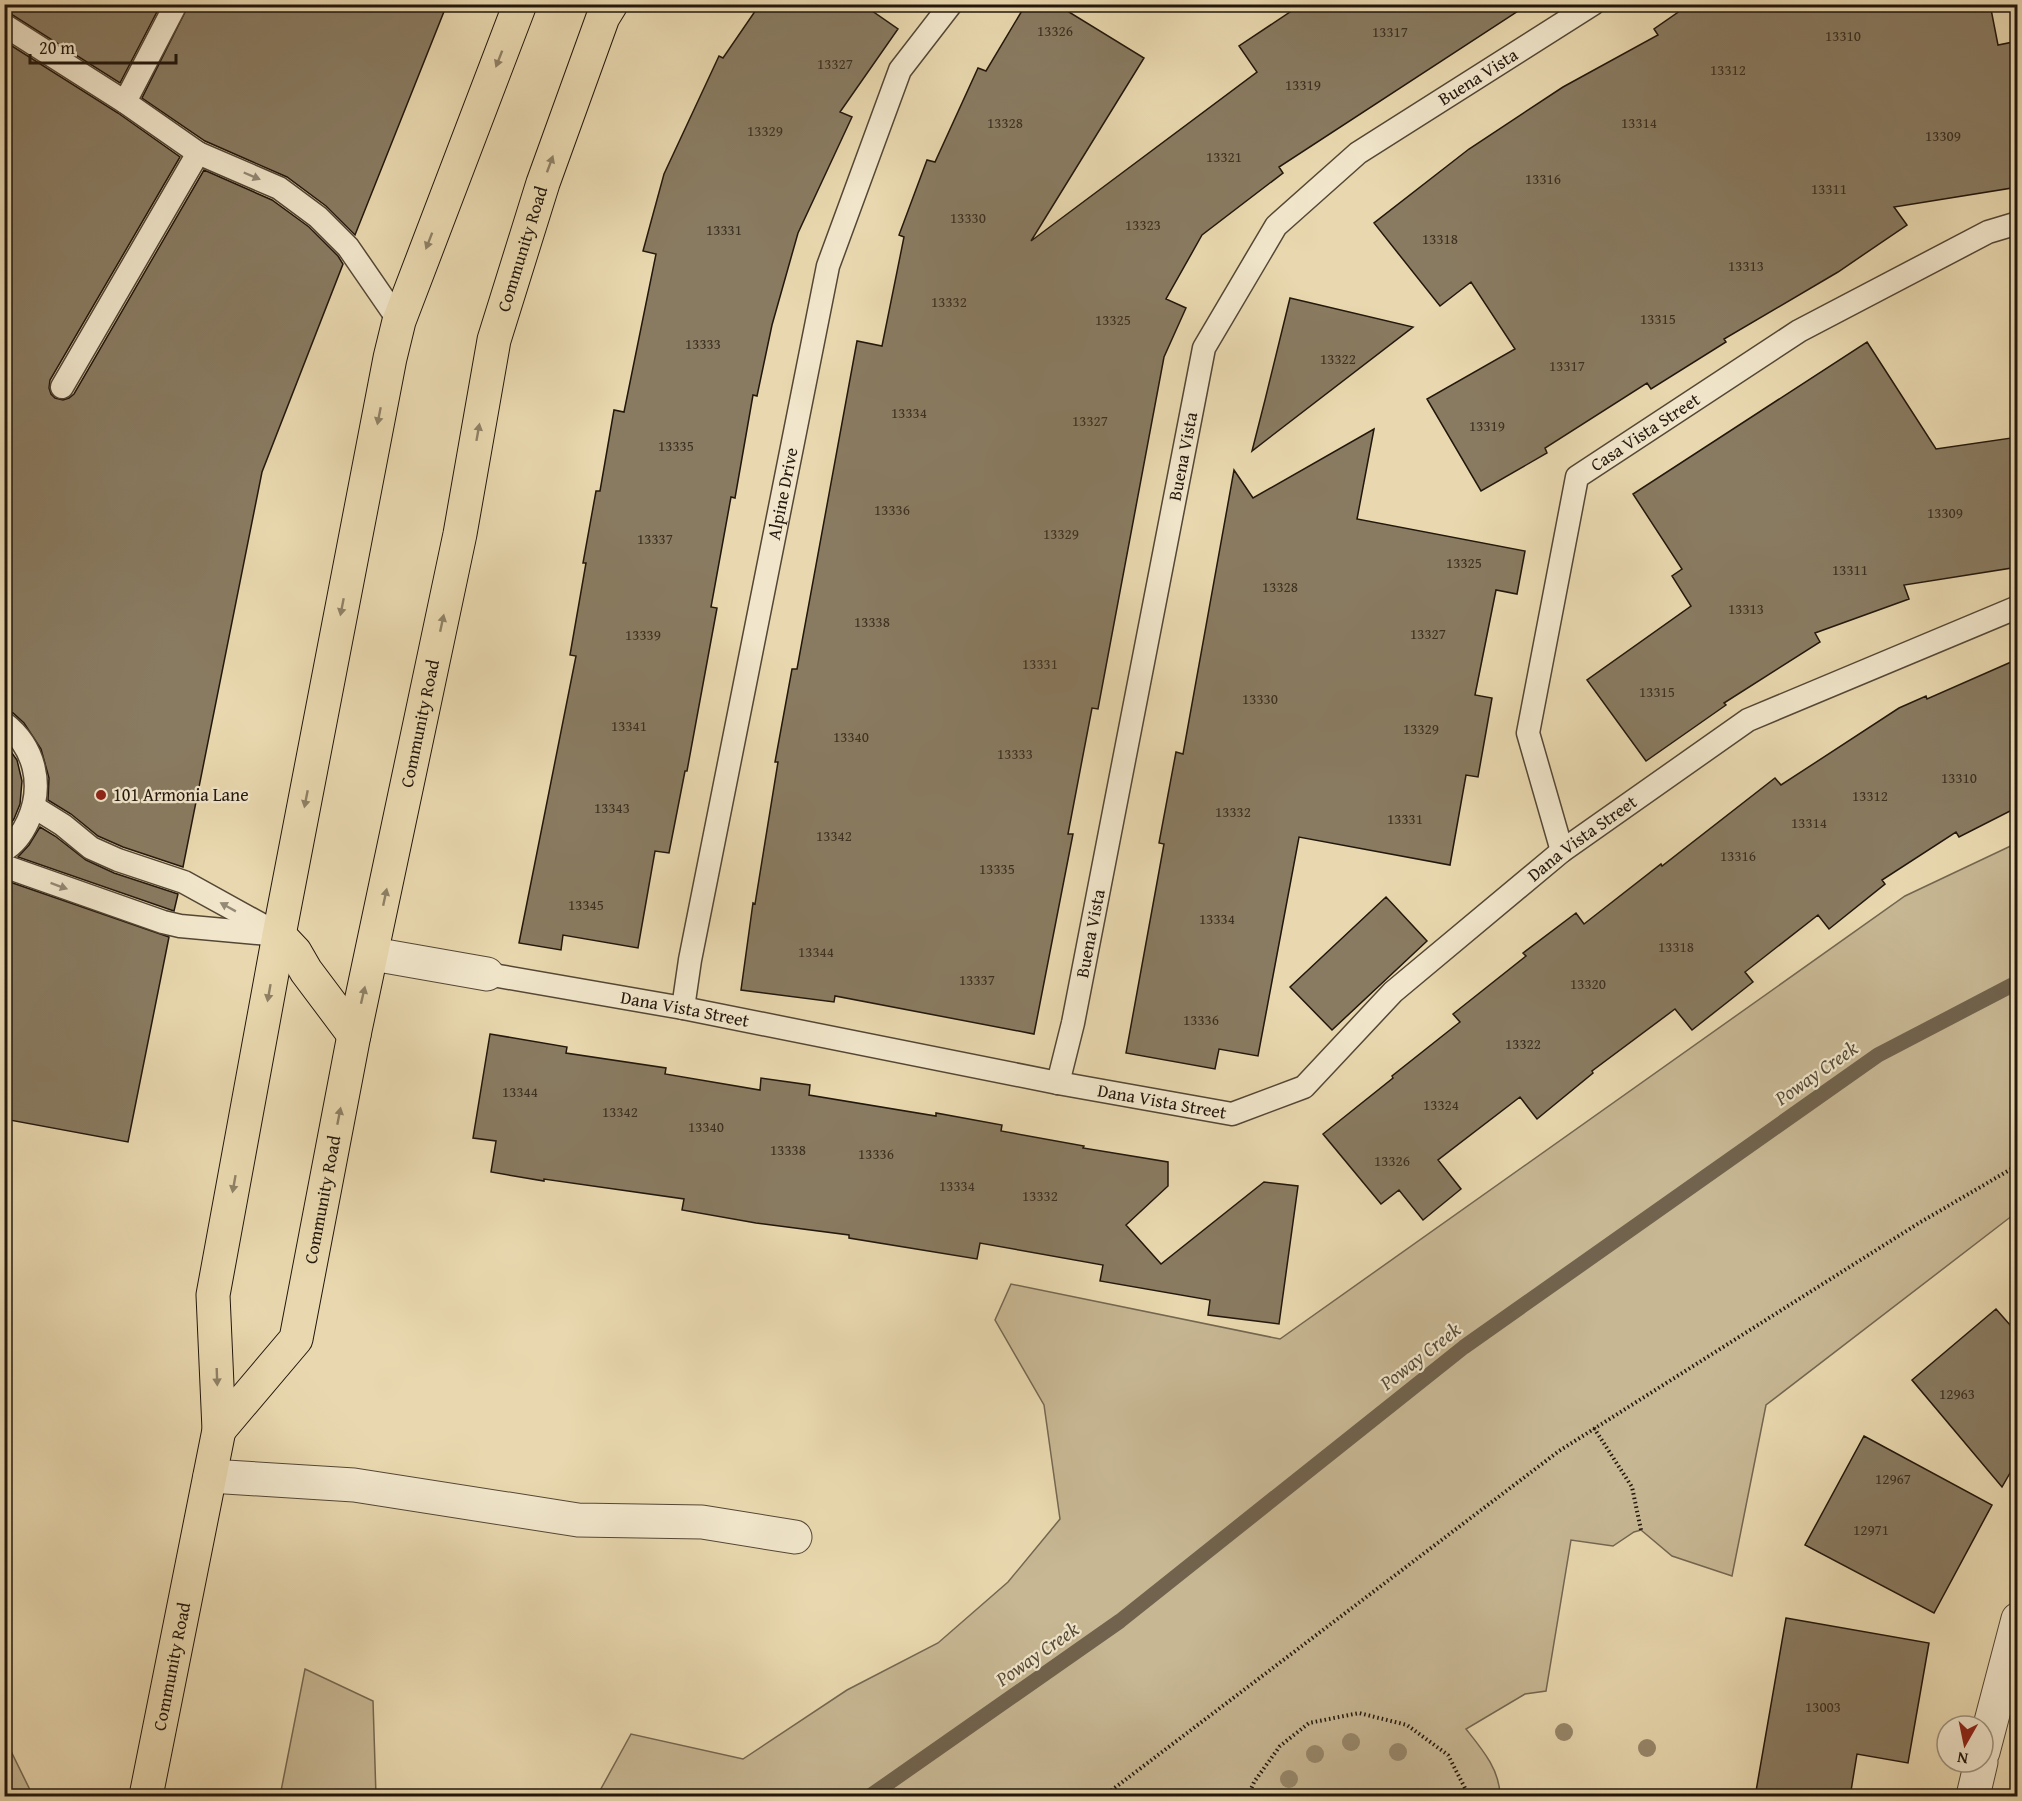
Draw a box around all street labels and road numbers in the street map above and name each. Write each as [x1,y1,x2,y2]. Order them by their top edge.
street label: Buena Vista [1433,41,1523,112]
street label: Community Road [490,182,554,315]
street label: Casa Vista Street [1585,385,1706,478]
street label: Buena Vista [1161,409,1204,503]
street label: Alpine Drive [760,445,805,542]
street label: Community Road [393,657,446,790]
street label: Dana Vista Street [1521,788,1643,888]
street label: Buena Vista [1068,886,1112,980]
street label: Dana Vista Street [619,983,752,1034]
street label: Dana Vista Street [1095,1076,1229,1126]
street label: Community Road [297,1133,348,1266]
street label: Community Road [145,1600,197,1733]

